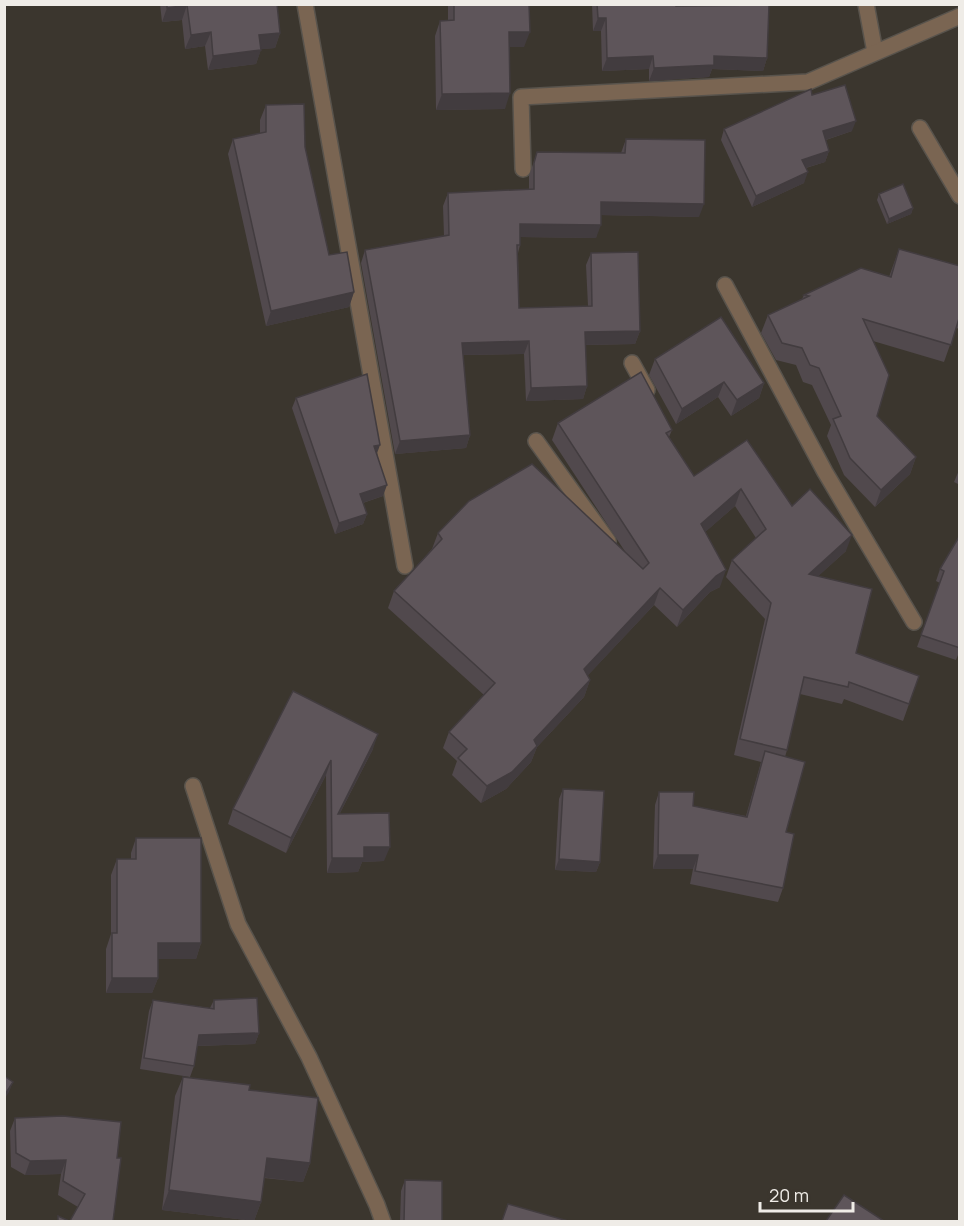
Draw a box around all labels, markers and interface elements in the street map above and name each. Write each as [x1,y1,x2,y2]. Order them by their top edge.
scale bar [760,1175,853,1213]
text: 20 m [769,1183,809,1207]

